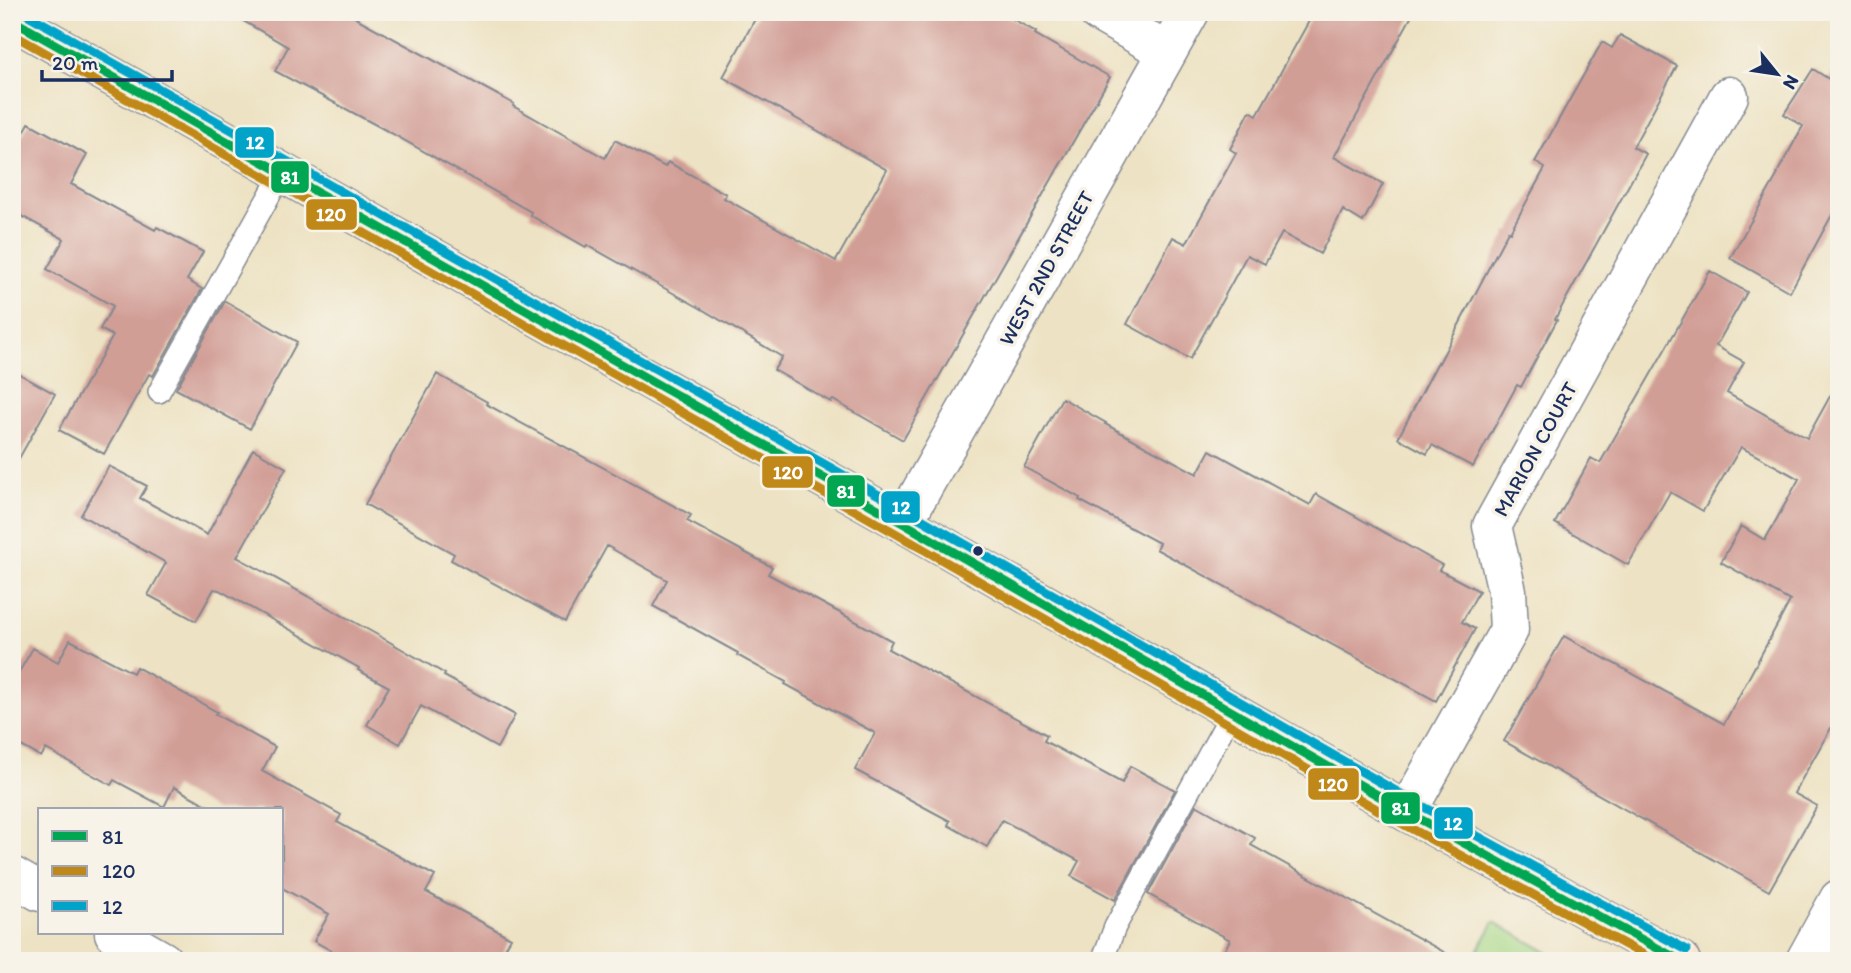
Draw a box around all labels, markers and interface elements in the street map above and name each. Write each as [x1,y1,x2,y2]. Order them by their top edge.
scale bar [42,38,172,82]
north arrow [1742,38,1812,108]
text: 20 m [52,50,99,75]
text: N [1778,71,1804,94]
line badge: 12 [234,126,275,159]
text: 12 [246,131,264,154]
line badge: 81 [270,160,310,194]
text: 81 [280,166,300,189]
street label: WEST 2ND STREET [993,186,1099,350]
line badge: 120 [305,198,358,231]
text: 120 [316,203,347,226]
street label: MARION COURT [1488,377,1582,521]
line badge: 120 [761,455,814,489]
text: 120 [773,461,804,484]
line badge: 81 [826,474,866,508]
text: 81 [836,480,856,503]
line badge: 12 [880,490,921,524]
text: 12 [892,496,910,519]
unlabelled marker [971,544,985,558]
line badge: 120 [1307,767,1360,801]
text: 120 [1318,773,1349,796]
line badge: 81 [1380,791,1421,825]
text: 81 [1391,797,1411,820]
line badge: 12 [1433,806,1474,840]
legend [38,808,284,934]
text: 12 [1444,812,1462,835]
text: 81 [102,824,124,849]
text: 120 [102,858,136,883]
text: 12 [102,894,123,919]

